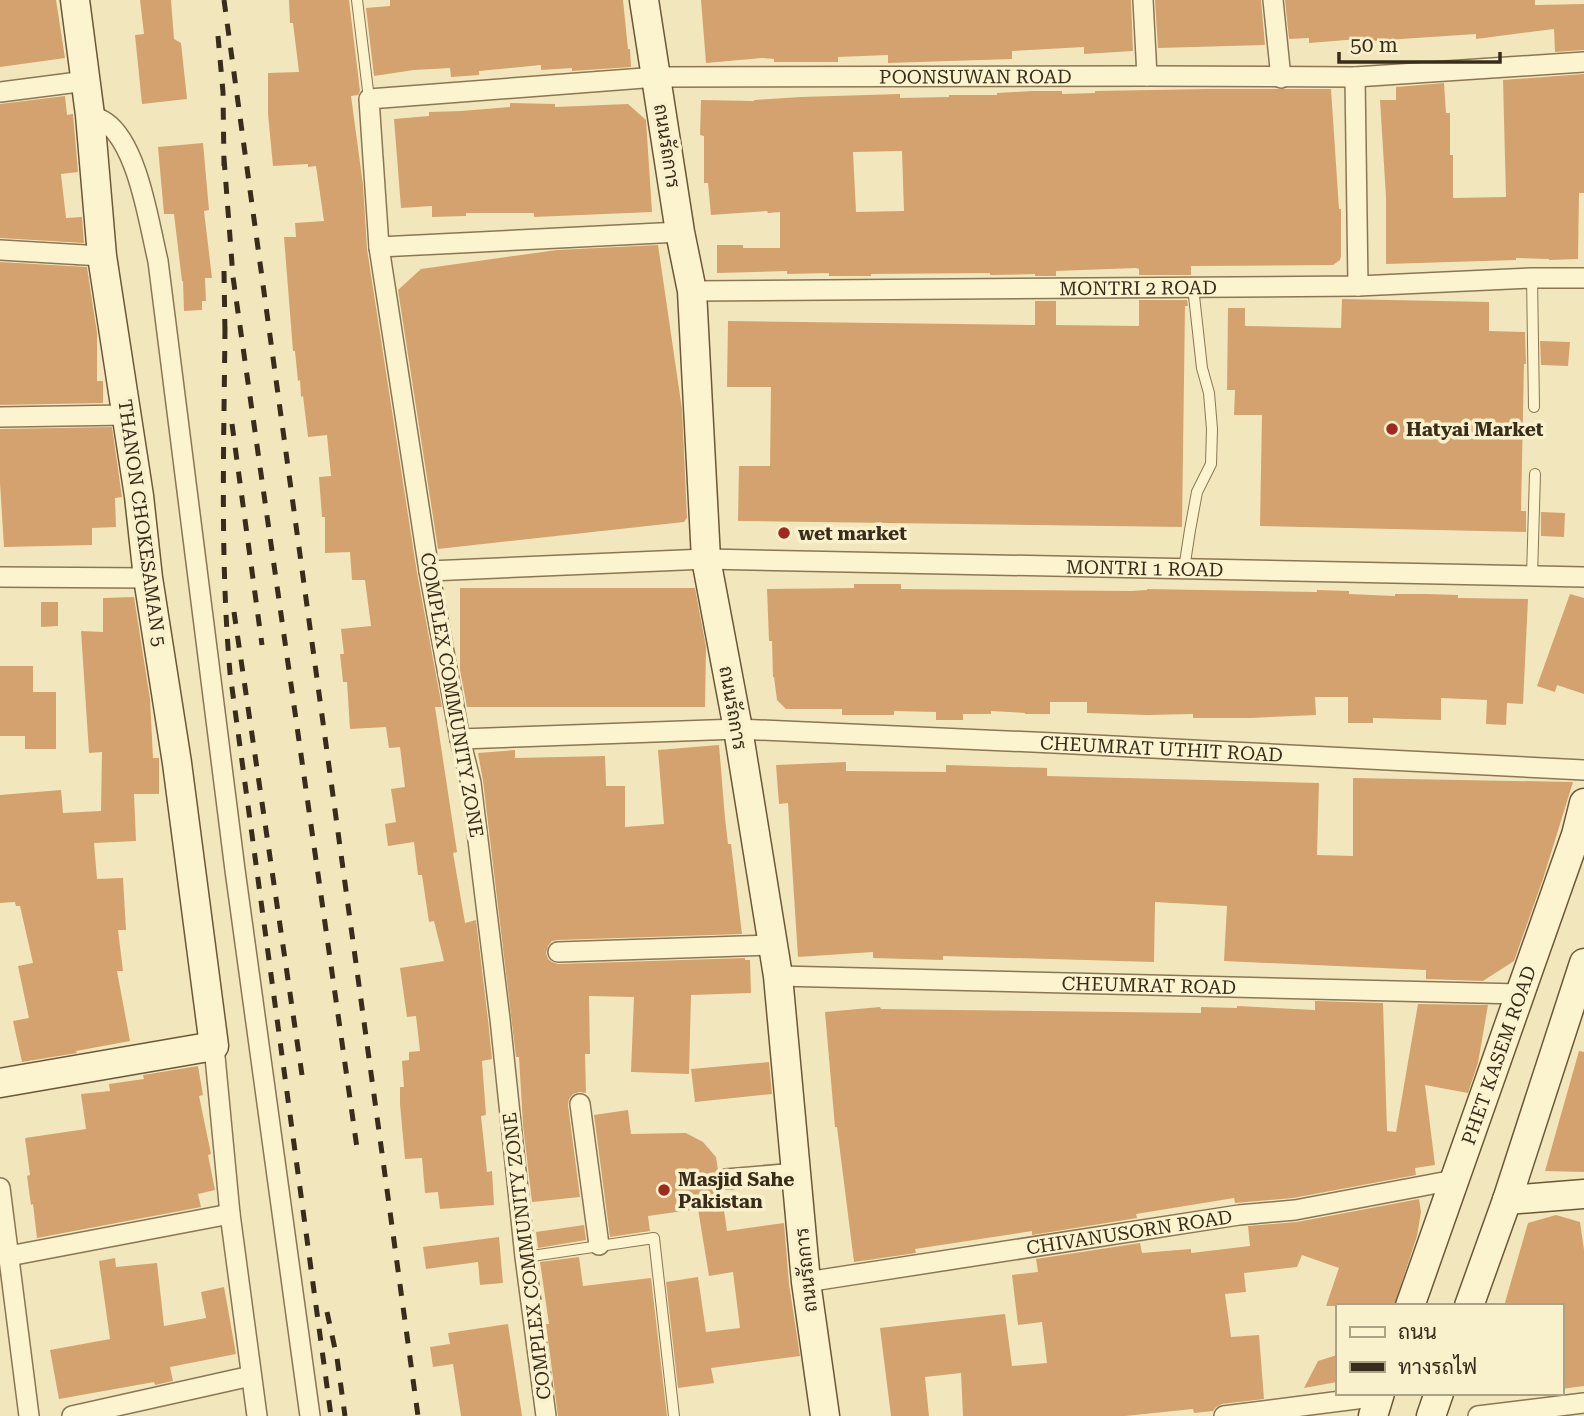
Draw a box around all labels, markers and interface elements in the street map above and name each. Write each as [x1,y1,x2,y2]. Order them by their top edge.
scale bar [1339,21,1500,65]
text: 50 m [1350,33,1398,57]
street label: POONSUWAN ROAD [879,65,1072,88]
street label: ถนนรัถการ [649,102,685,190]
street label: MONTRI 2 ROAD [1059,276,1217,300]
street label: THANON CHOKESAMAN 5 [113,398,171,648]
place label: Hatyai Market [1406,418,1544,441]
marker: Hatyai Market [1384,421,1400,437]
place label: wet market [798,522,907,545]
marker: wet market [776,525,792,541]
street label: COMPLEX COMMUNITY ZONE [416,551,488,839]
street label: MONTRI 1 ROAD [1066,555,1224,581]
street label: ถนนรัถการ [714,664,752,752]
street label: CHEUMRAT UTHIT ROAD [1039,731,1283,766]
street label: PHET KASEM ROAD [1456,963,1541,1148]
street label: CHEUMRAT ROAD [1061,971,1236,999]
street label: COMPLEX COMMUNITY ZONE [498,1111,556,1401]
place label: Masjid Sahe Pakistan [678,1168,794,1213]
marker: Masjid Sahe Pakistan [656,1182,672,1198]
street label: CHIVANUSORN ROAD [1025,1205,1234,1259]
street label: ถนนรัถการ [790,1227,822,1313]
legend [1336,1304,1563,1395]
text: ถนน [1398,1320,1437,1344]
text: ทางรถไฟ [1398,1354,1477,1379]

